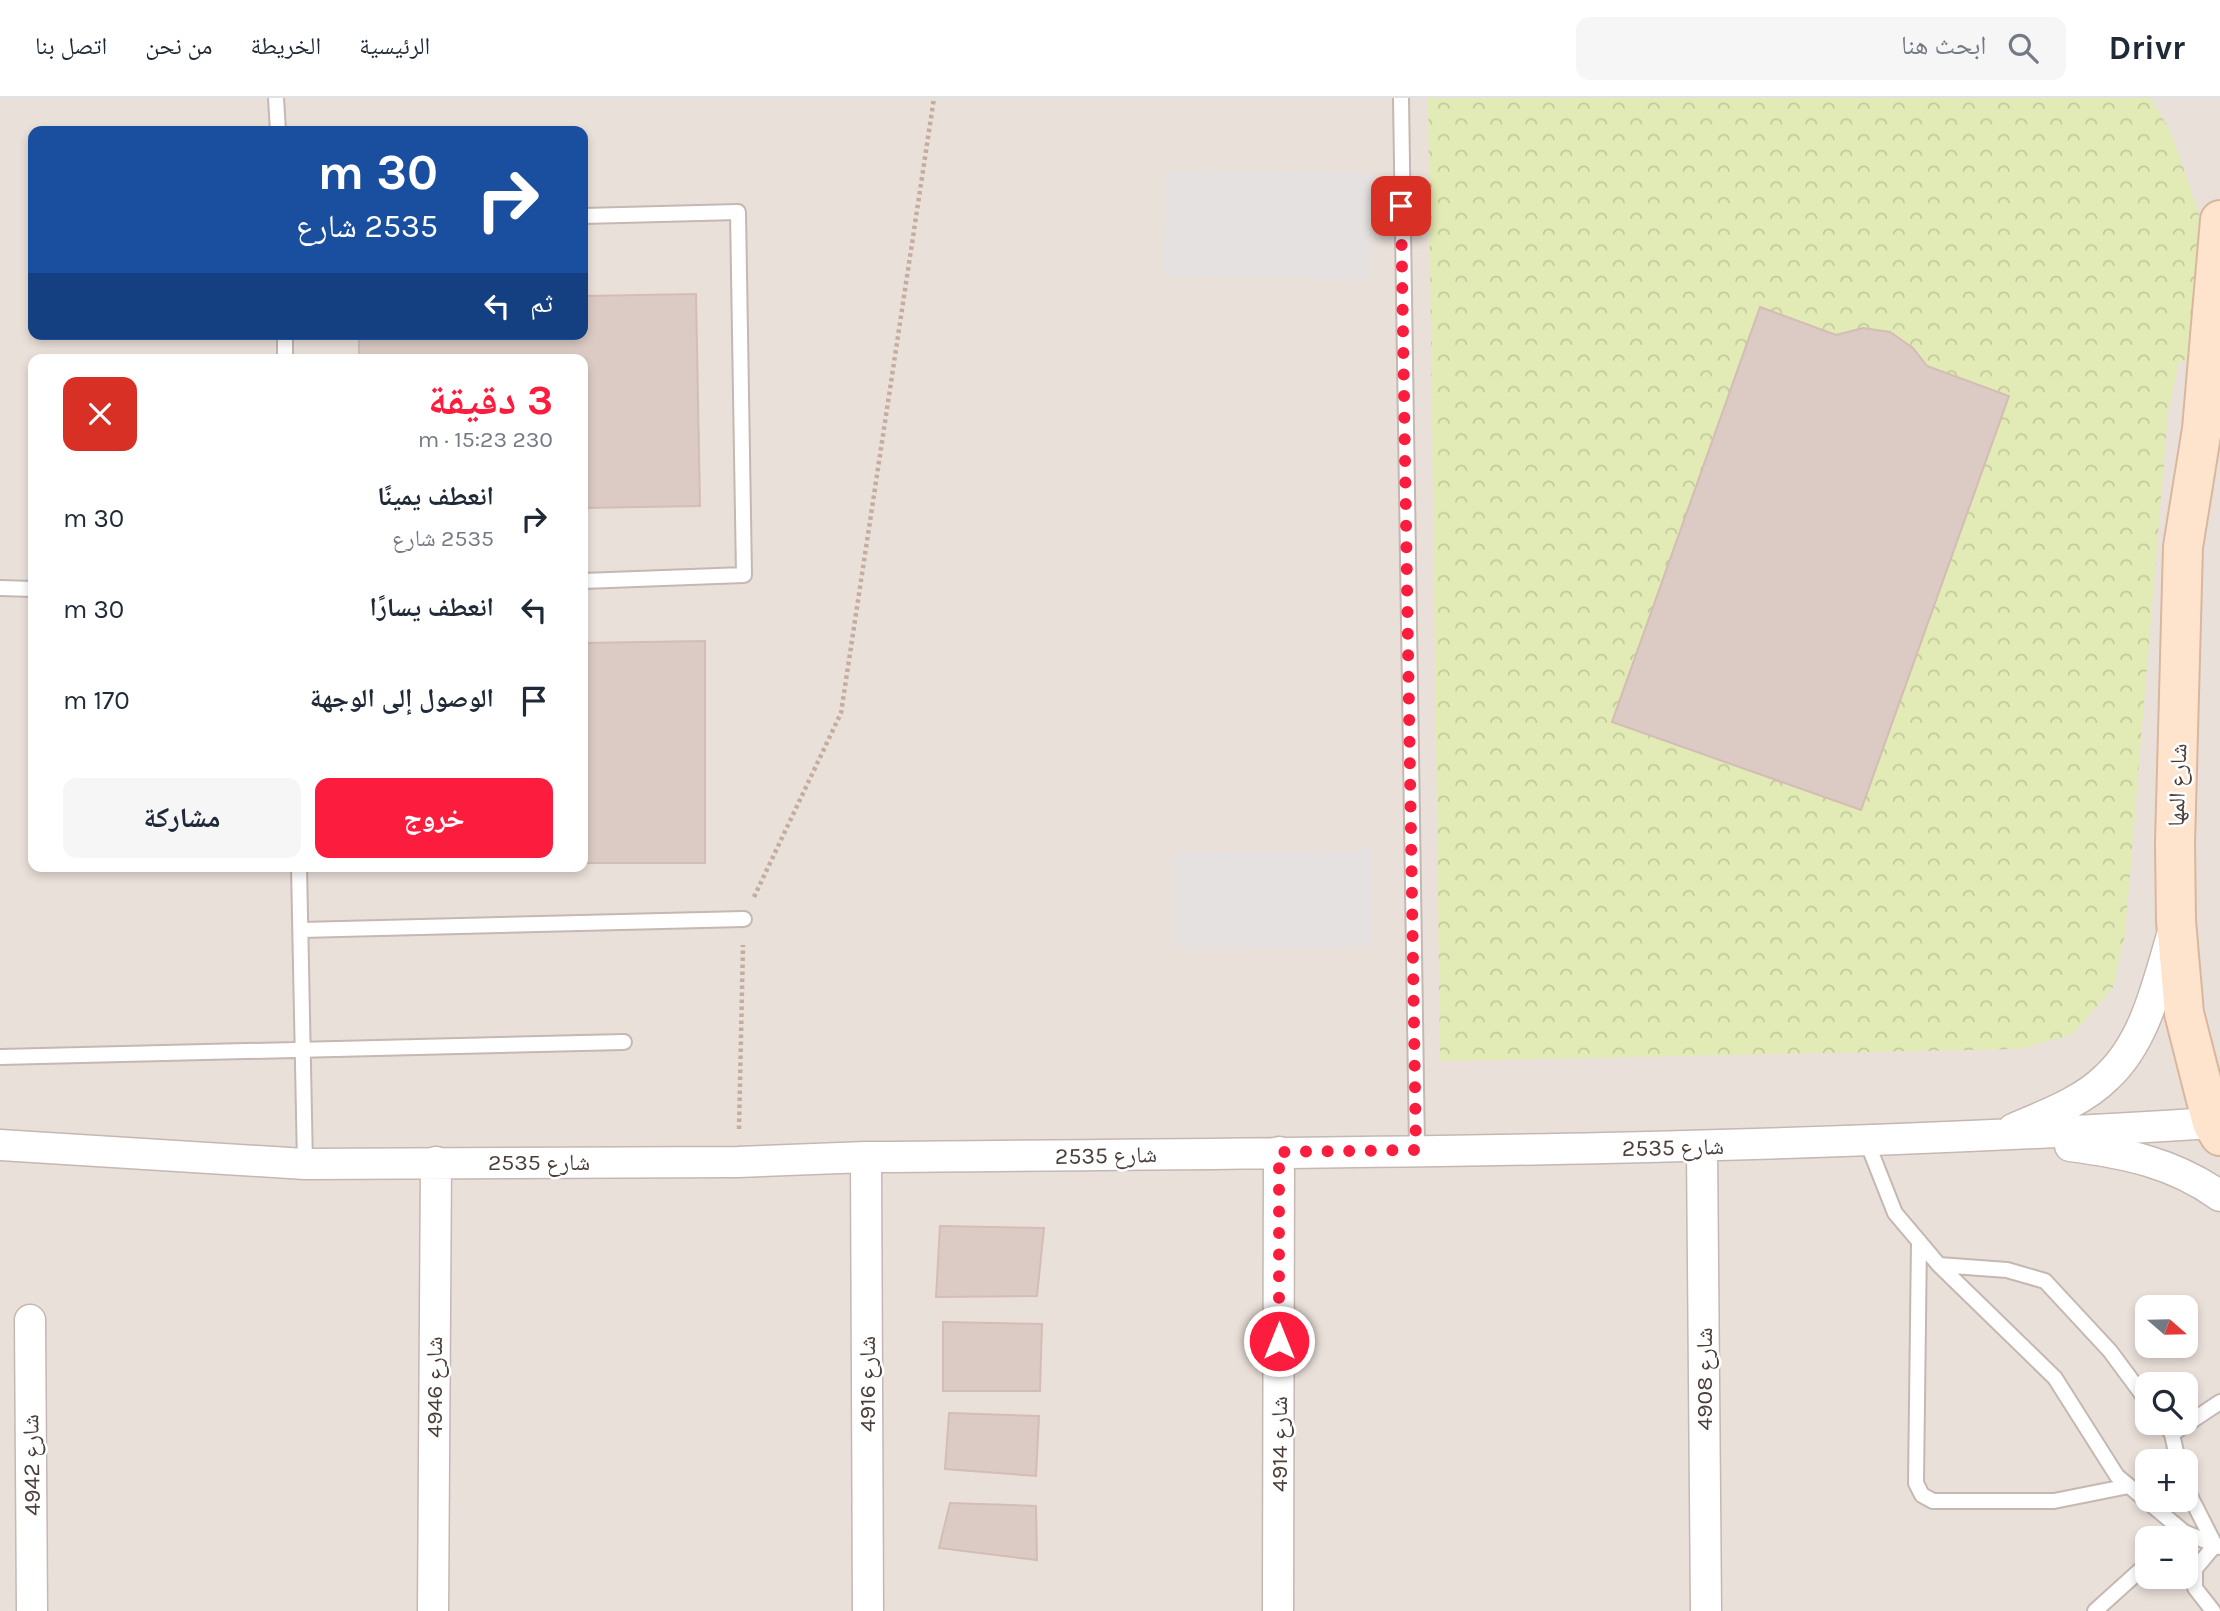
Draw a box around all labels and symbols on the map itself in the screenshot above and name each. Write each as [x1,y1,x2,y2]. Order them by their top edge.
pin [1371,176,1431,236]
street label: شارع المها [2163,743,2193,827]
street label: 2535 شارع [1622,1133,1724,1163]
street label: 2535 شارع [1055,1141,1157,1171]
street label: 2535 شارع [488,1149,590,1177]
north arrow [2135,1295,2198,1358]
position arrow [1242,1304,1316,1378]
street label: 4908 شارع [1691,1327,1719,1431]
street label: 4946 شارع [421,1336,449,1438]
street label: 4916 شارع [854,1336,882,1432]
street label: 4914 شارع [1266,1396,1294,1492]
street label: 4942 شارع [17,1414,47,1516]

